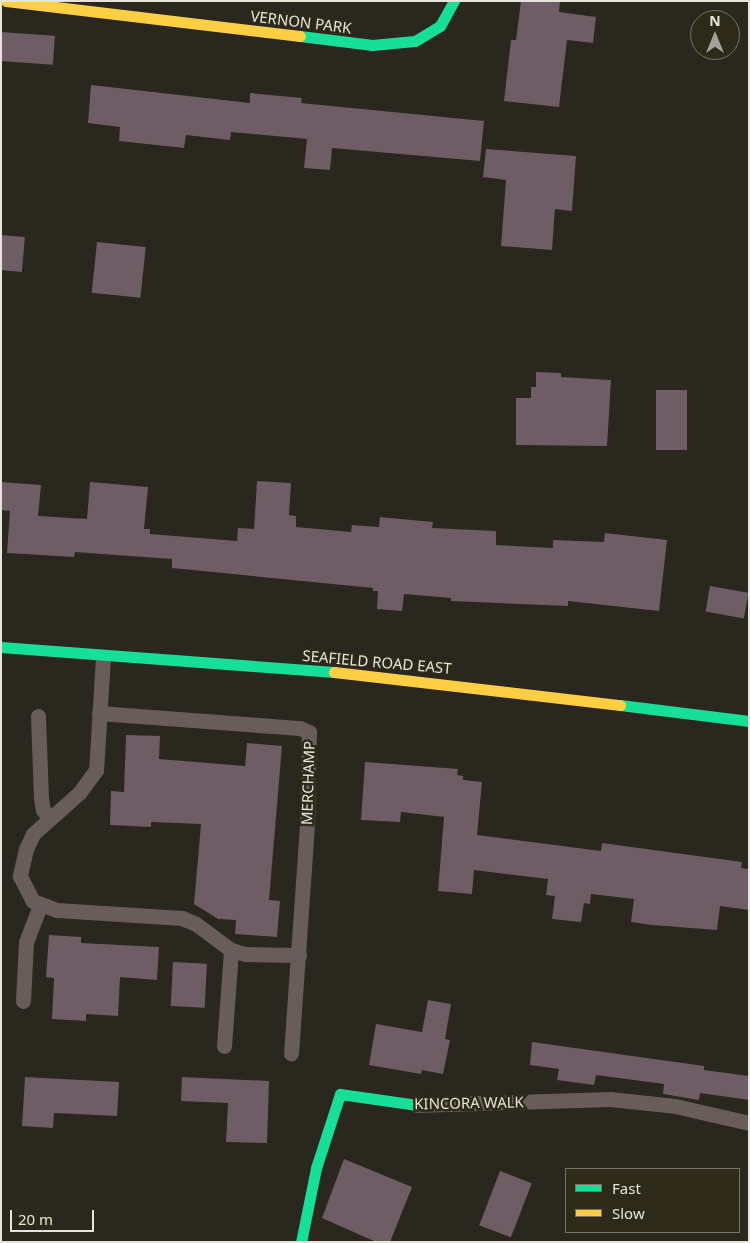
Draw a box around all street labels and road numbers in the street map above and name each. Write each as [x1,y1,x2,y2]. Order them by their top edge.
street label: VERNON PARK [249,7,353,37]
street label: SEAFIELD ROAD EAST [302,647,452,677]
street label: MERCHAMP [298,741,318,825]
street label: KINCORA WALK [414,1093,524,1113]

